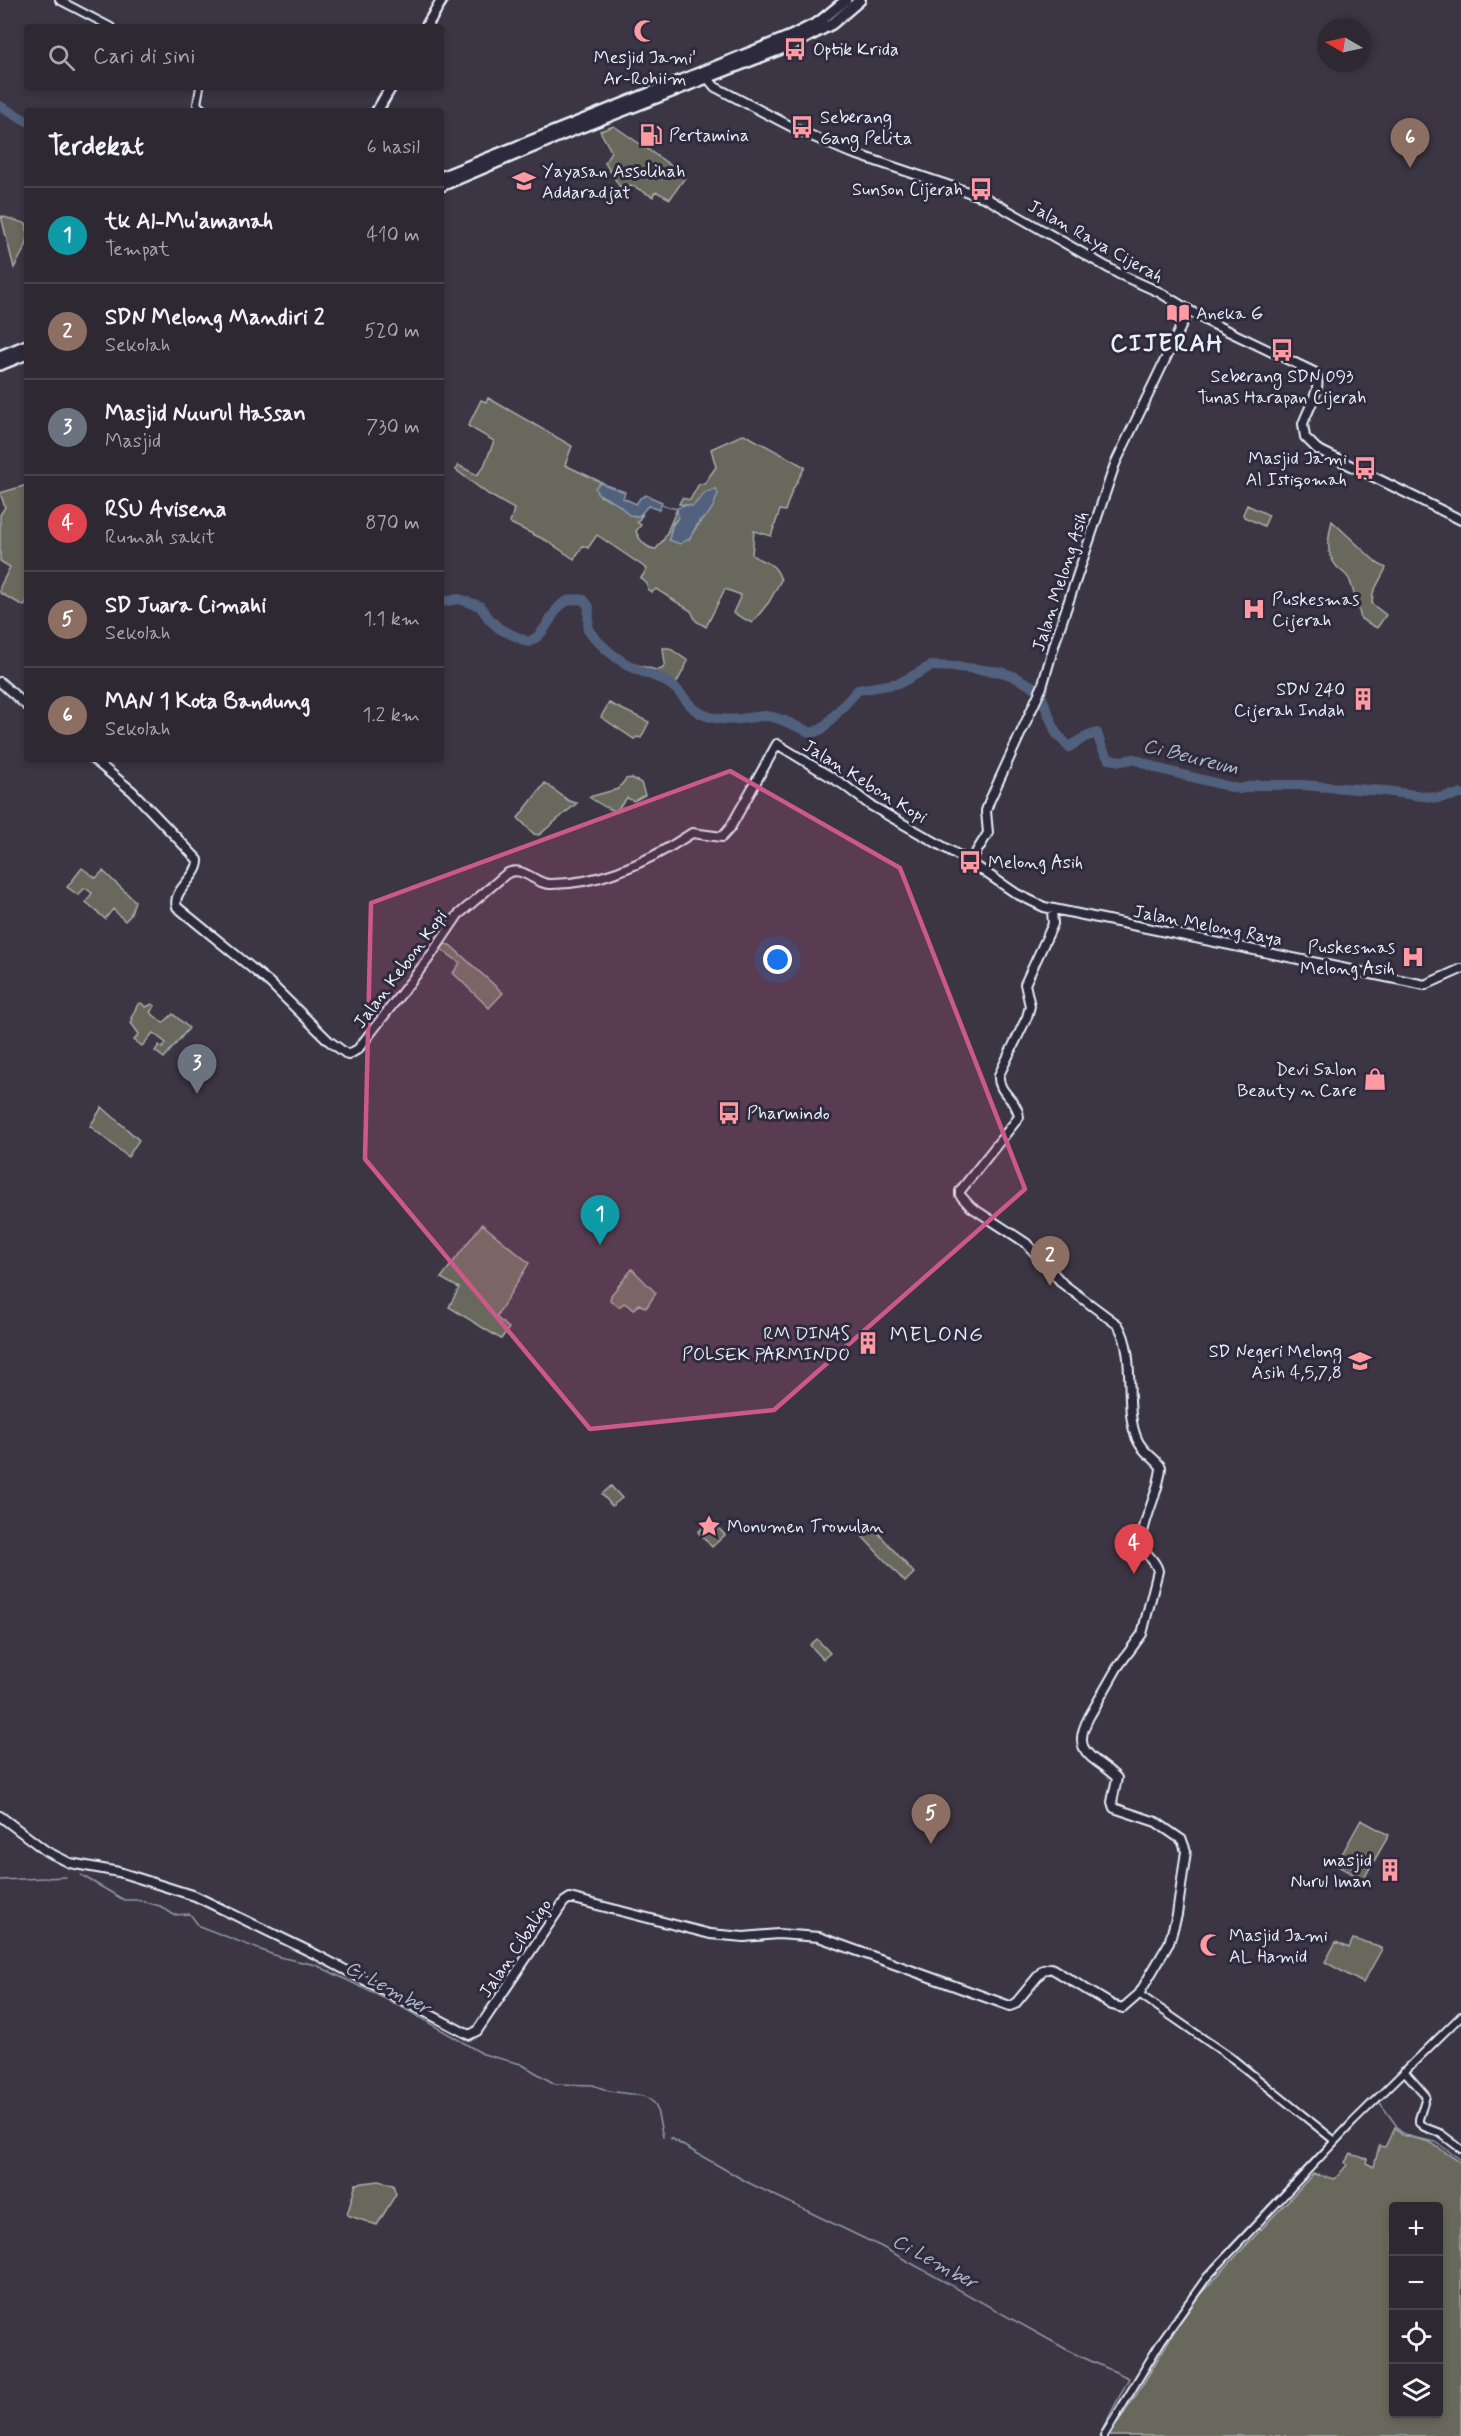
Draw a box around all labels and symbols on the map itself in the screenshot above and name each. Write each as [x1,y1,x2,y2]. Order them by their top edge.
mosque icon: Mesjid Jami' Ar-Rohiim [632,18,658,44]
north arrow [1317,18,1371,72]
bus stop icon: Optik Krida [782,36,808,62]
place label: Optik Krida [813,38,899,62]
place label: Mesjid Jami' Ar-Rohiim [594,46,696,91]
place label: Seberang Gang Pelita [820,106,912,152]
bus stop icon: Seberang Gang Pelita [789,114,815,140]
pin: 6 [1390,118,1430,168]
fuel station icon: Pertamina [638,122,664,148]
place label: Pertamina [669,124,749,148]
place label: Yayasan Assolihah Addaradjat [542,160,685,205]
school or university icon: Yayasan Assolihah Addaradjat [511,168,537,194]
bus stop icon: Sunson Cijerah [968,176,994,202]
place label: Sunson Cijerah [852,178,963,202]
street label: Jalan Raya Cijerah [1023,195,1168,289]
library icon: Aneka G [1165,300,1191,326]
place label: Aneka G [1196,302,1263,326]
district label: CIJERAH [1110,329,1224,360]
bus stop icon: Seberang SDN 093 Tunas Harapan Cijerah [1269,337,1295,363]
place label: Seberang SDN 093 Tunas Harapan Cijerah [1198,365,1366,410]
place label: Masjid Jami Al Istiqomah [1246,447,1347,492]
bus stop icon: Masjid Jami Al Istiqomah [1352,455,1378,481]
street label: Jalan Melong Asih [1027,508,1095,655]
place label: Puskesmas Cijerah [1272,588,1359,633]
hospital icon: Puskesmas Cijerah [1241,596,1267,622]
place label: SDN 240 Cijerah Indah [1234,678,1345,723]
building icon: SDN 240 Cijerah Indah [1350,686,1376,712]
water label: Ci Beureum [1140,733,1241,782]
street label: Jalan Kebon Kopi [798,734,931,830]
bus stop icon: Melong Asih [957,849,983,875]
place label: Melong Asih [988,851,1083,875]
street label: Jalan Melong Raya [1131,900,1284,952]
street label: Jalan Kebon Kopi [348,906,453,1034]
place label: Puskesmas Melong Asih [1300,936,1395,981]
hospital icon: Puskesmas Melong Asih [1400,944,1426,970]
your location [763,945,792,974]
pin: 3 [178,1044,216,1094]
place label: Devi Salon Beauty n Care [1237,1058,1357,1103]
shop icon: Devi Salon Beauty n Care [1362,1066,1388,1092]
bus stop icon: Pharmindo [716,1100,742,1126]
place label: Pharmindo [747,1102,830,1126]
pin: 1 [580,1196,620,1245]
pin: 2 [1030,1236,1070,1286]
district label: MELONG [890,1321,984,1349]
place label: RM DINAS POLSEK PARMINDO [682,1322,850,1367]
building icon: RM DINAS POLSEK PARMINDO [855,1330,881,1356]
place label: SD Negeri Melong Asih 4,5,7,8 [1209,1340,1342,1385]
school or university icon: SD Negeri Melong Asih 4,5,7,8 [1347,1348,1373,1374]
place icon: Monumen Trowulan [696,1513,722,1539]
place label: Monumen Trowulan [727,1515,884,1539]
pin: 4 [1114,1524,1154,1574]
pin: 5 [912,1794,950,1844]
place label: masjid Nurul Iman [1290,1849,1372,1894]
building icon: masjid Nurul Iman [1377,1857,1403,1883]
street label: Jalan Cibaligo [474,1894,558,2003]
place label: Masjid Jami AL Hamid [1229,1924,1328,1969]
mosque icon: Masjid Jami AL Hamid [1198,1932,1224,1958]
water label: Ci Lember [340,1955,437,2023]
water label: Ci Lember [887,2228,984,2298]

